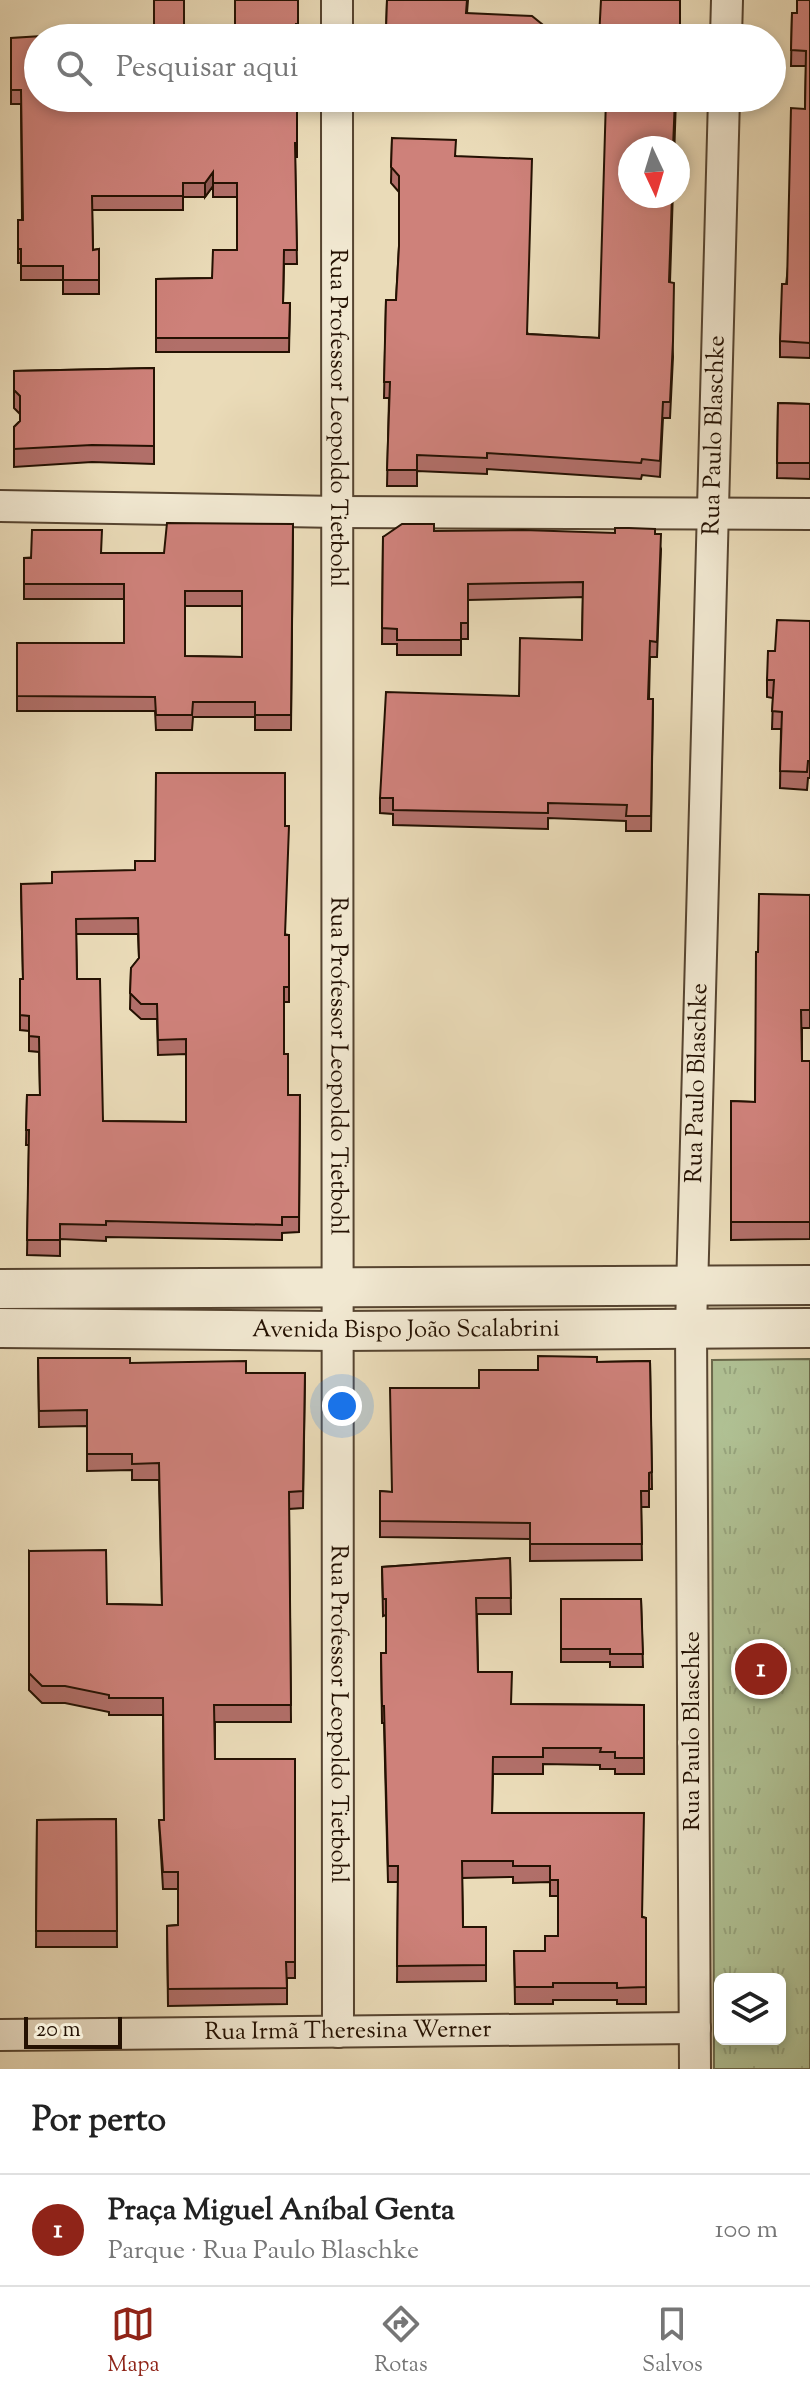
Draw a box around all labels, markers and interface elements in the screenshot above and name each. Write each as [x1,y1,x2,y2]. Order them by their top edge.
search box [24,24,786,112]
icon: search [52,46,96,90]
text: Pesquisar aqui [116,47,298,90]
north arrow [618,136,690,208]
street label: Rua Professor Leopoldo Tietbohl [320,249,354,588]
street label: Rua Paulo Blaschke [695,335,735,536]
street label: Rua Professor Leopoldo Tietbohl [320,897,355,1236]
street label: Rua Paulo Blaschke [678,983,717,1183]
street label: Avenida Bispo João Scalabrini [252,1313,560,1348]
your location [322,1386,362,1426]
street label: Rua Professor Leopoldo Tietbohl [321,1545,355,1884]
street label: Rua Paulo Blaschke [676,1631,710,1831]
pin: 1 [735,1639,787,1699]
map controls [714,1973,786,2045]
button: layers [714,1973,786,2045]
scale bar [24,2013,122,2049]
street label: Rua Irmã Theresina Werner [204,2013,492,2050]
text: 20 m [36,2015,81,2047]
text: Por perto [32,2097,166,2146]
text: Praça Miguel Aníbal Genta [108,2190,455,2233]
text: 1 [54,2212,62,2249]
text: 100 m [715,2212,778,2249]
text: Parque · Rua Paulo Blaschke [108,2233,419,2270]
tab: Mapa [107,2302,160,2382]
tab: Rotas [374,2302,428,2382]
tab: Salvos [642,2302,703,2382]

